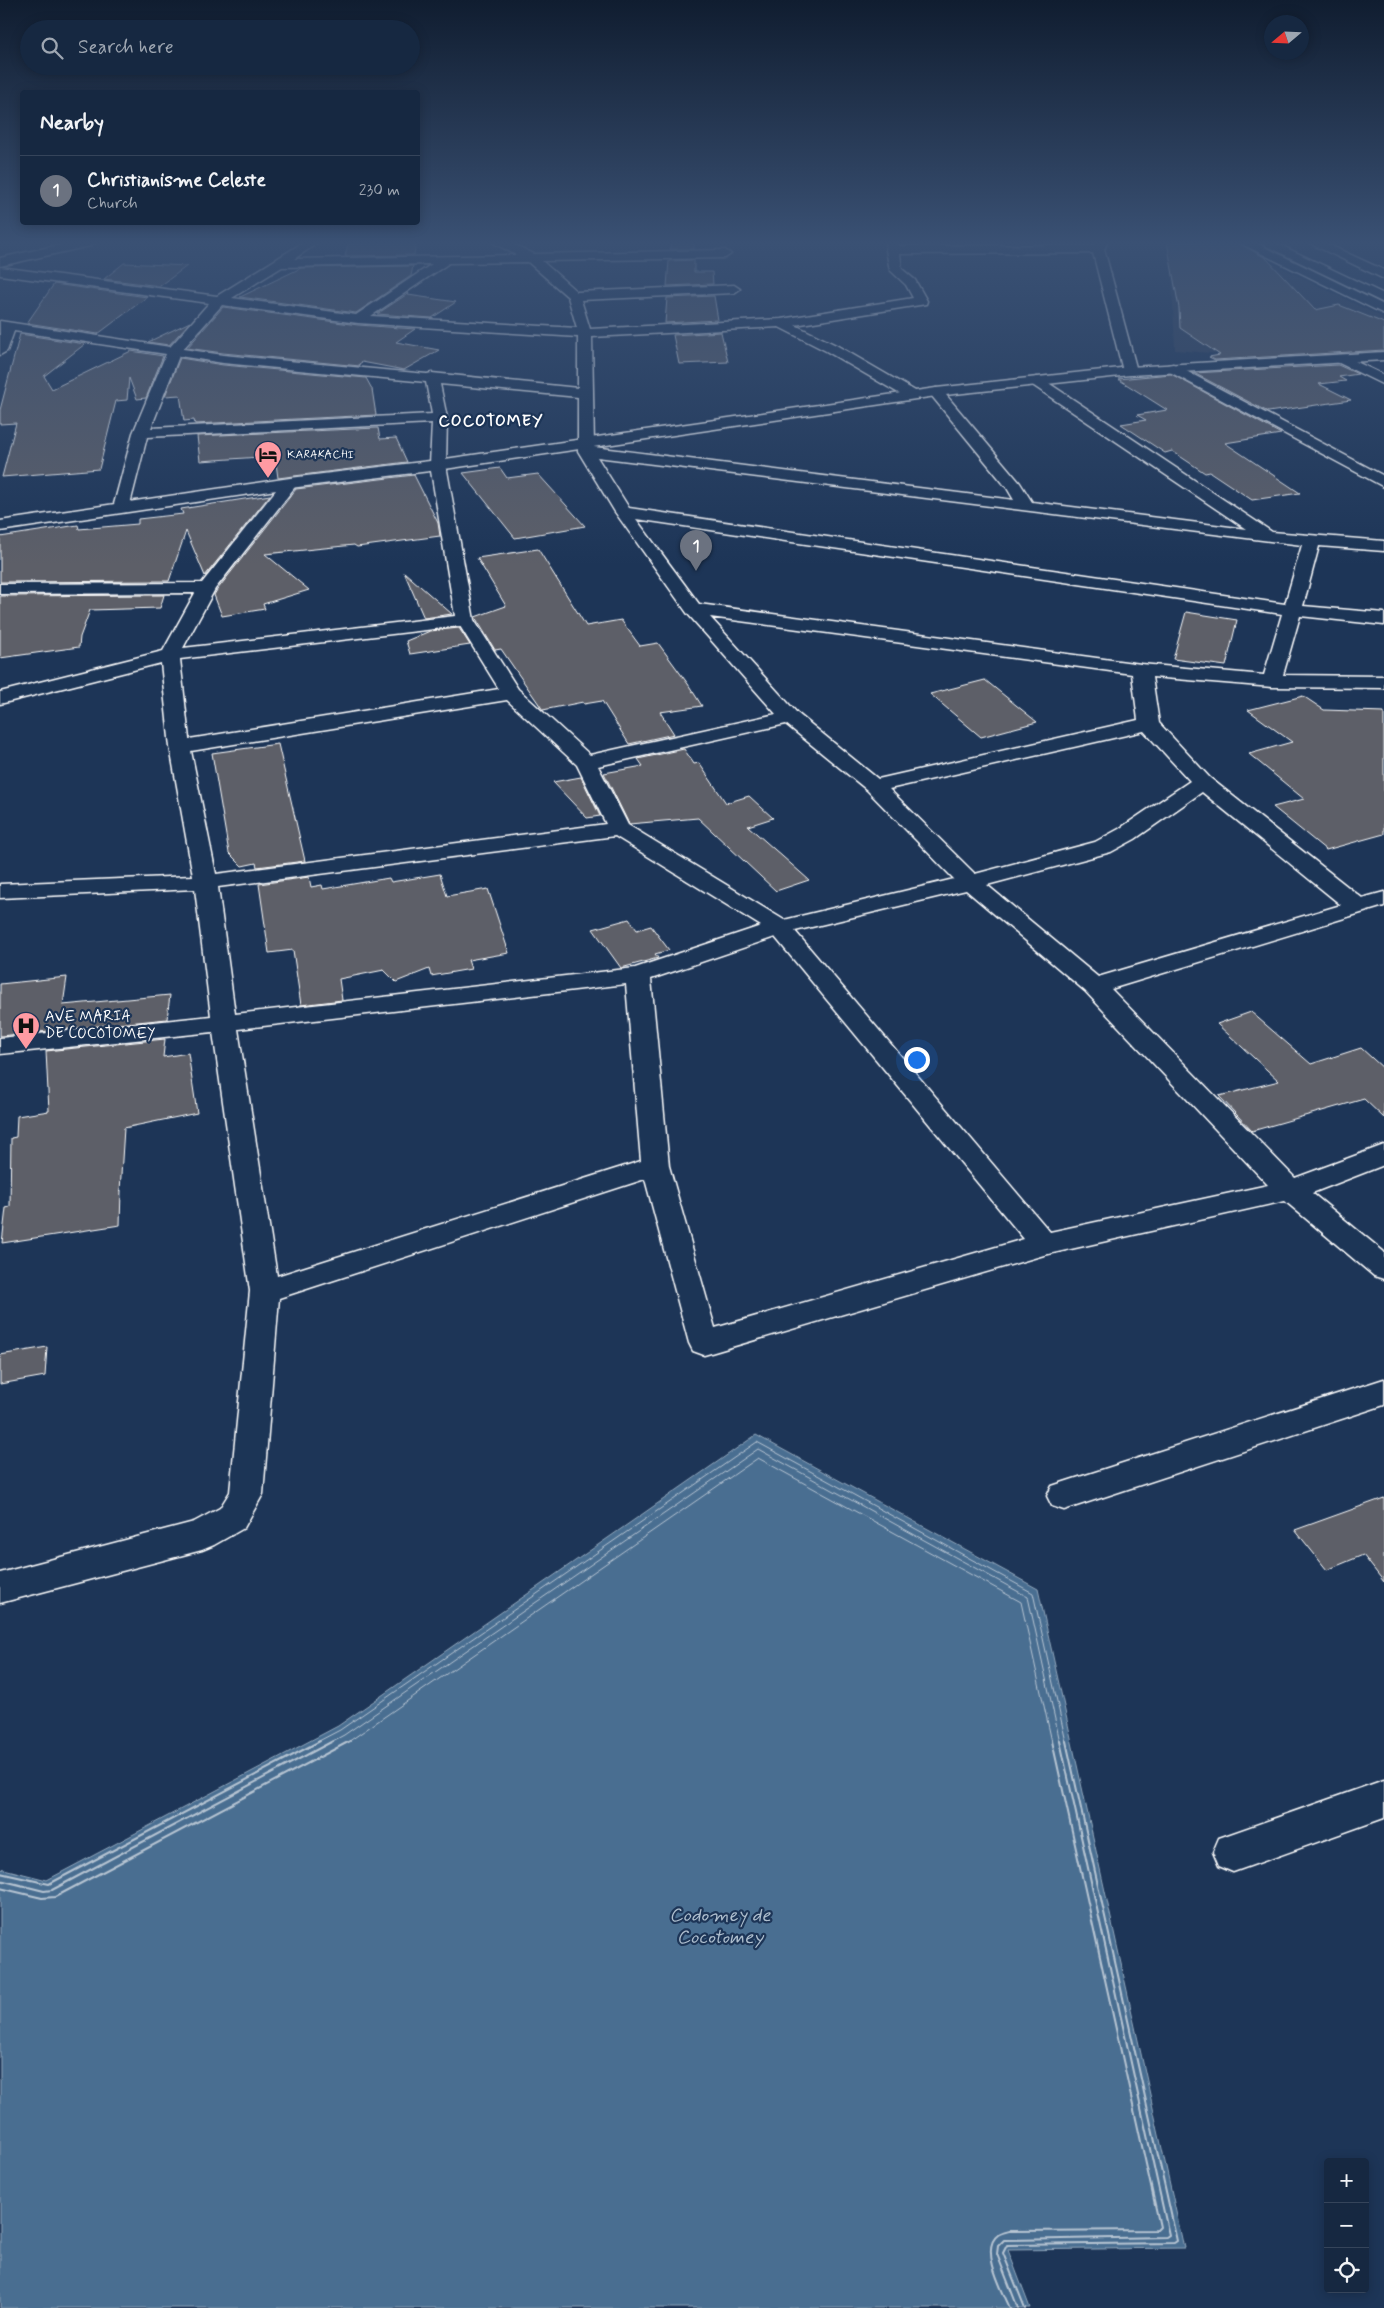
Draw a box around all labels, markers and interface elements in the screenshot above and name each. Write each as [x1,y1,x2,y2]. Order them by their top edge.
north arrow [1264,15,1309,60]
search box [20,20,420,75]
icon: search [38,34,66,62]
text: Search here [78,35,174,60]
text: Nearby [40,109,104,137]
text: Christianisme Celeste [87,168,266,193]
text: 1 [52,180,60,201]
text: 230 m [359,180,400,201]
text: Church [87,193,138,214]
district label: COCOTOMEY [438,411,544,432]
hotel icon: KARAKACHI [253,440,283,479]
place label: KARAKACHI [287,447,354,463]
pin: 1 [680,530,712,571]
place label: AVE MARIA DE COCOTOMEY [45,1007,155,1044]
hospital icon: AVE MARIA DE COCOTOMEY [11,1011,41,1050]
your location [904,1047,930,1073]
water label: Codomey de Cocotomey [669,1903,771,1950]
map controls [1324,2158,1369,2293]
button: + [1324,2158,1369,2203]
button: − [1324,2203,1369,2248]
button: locate [1324,2248,1369,2293]

